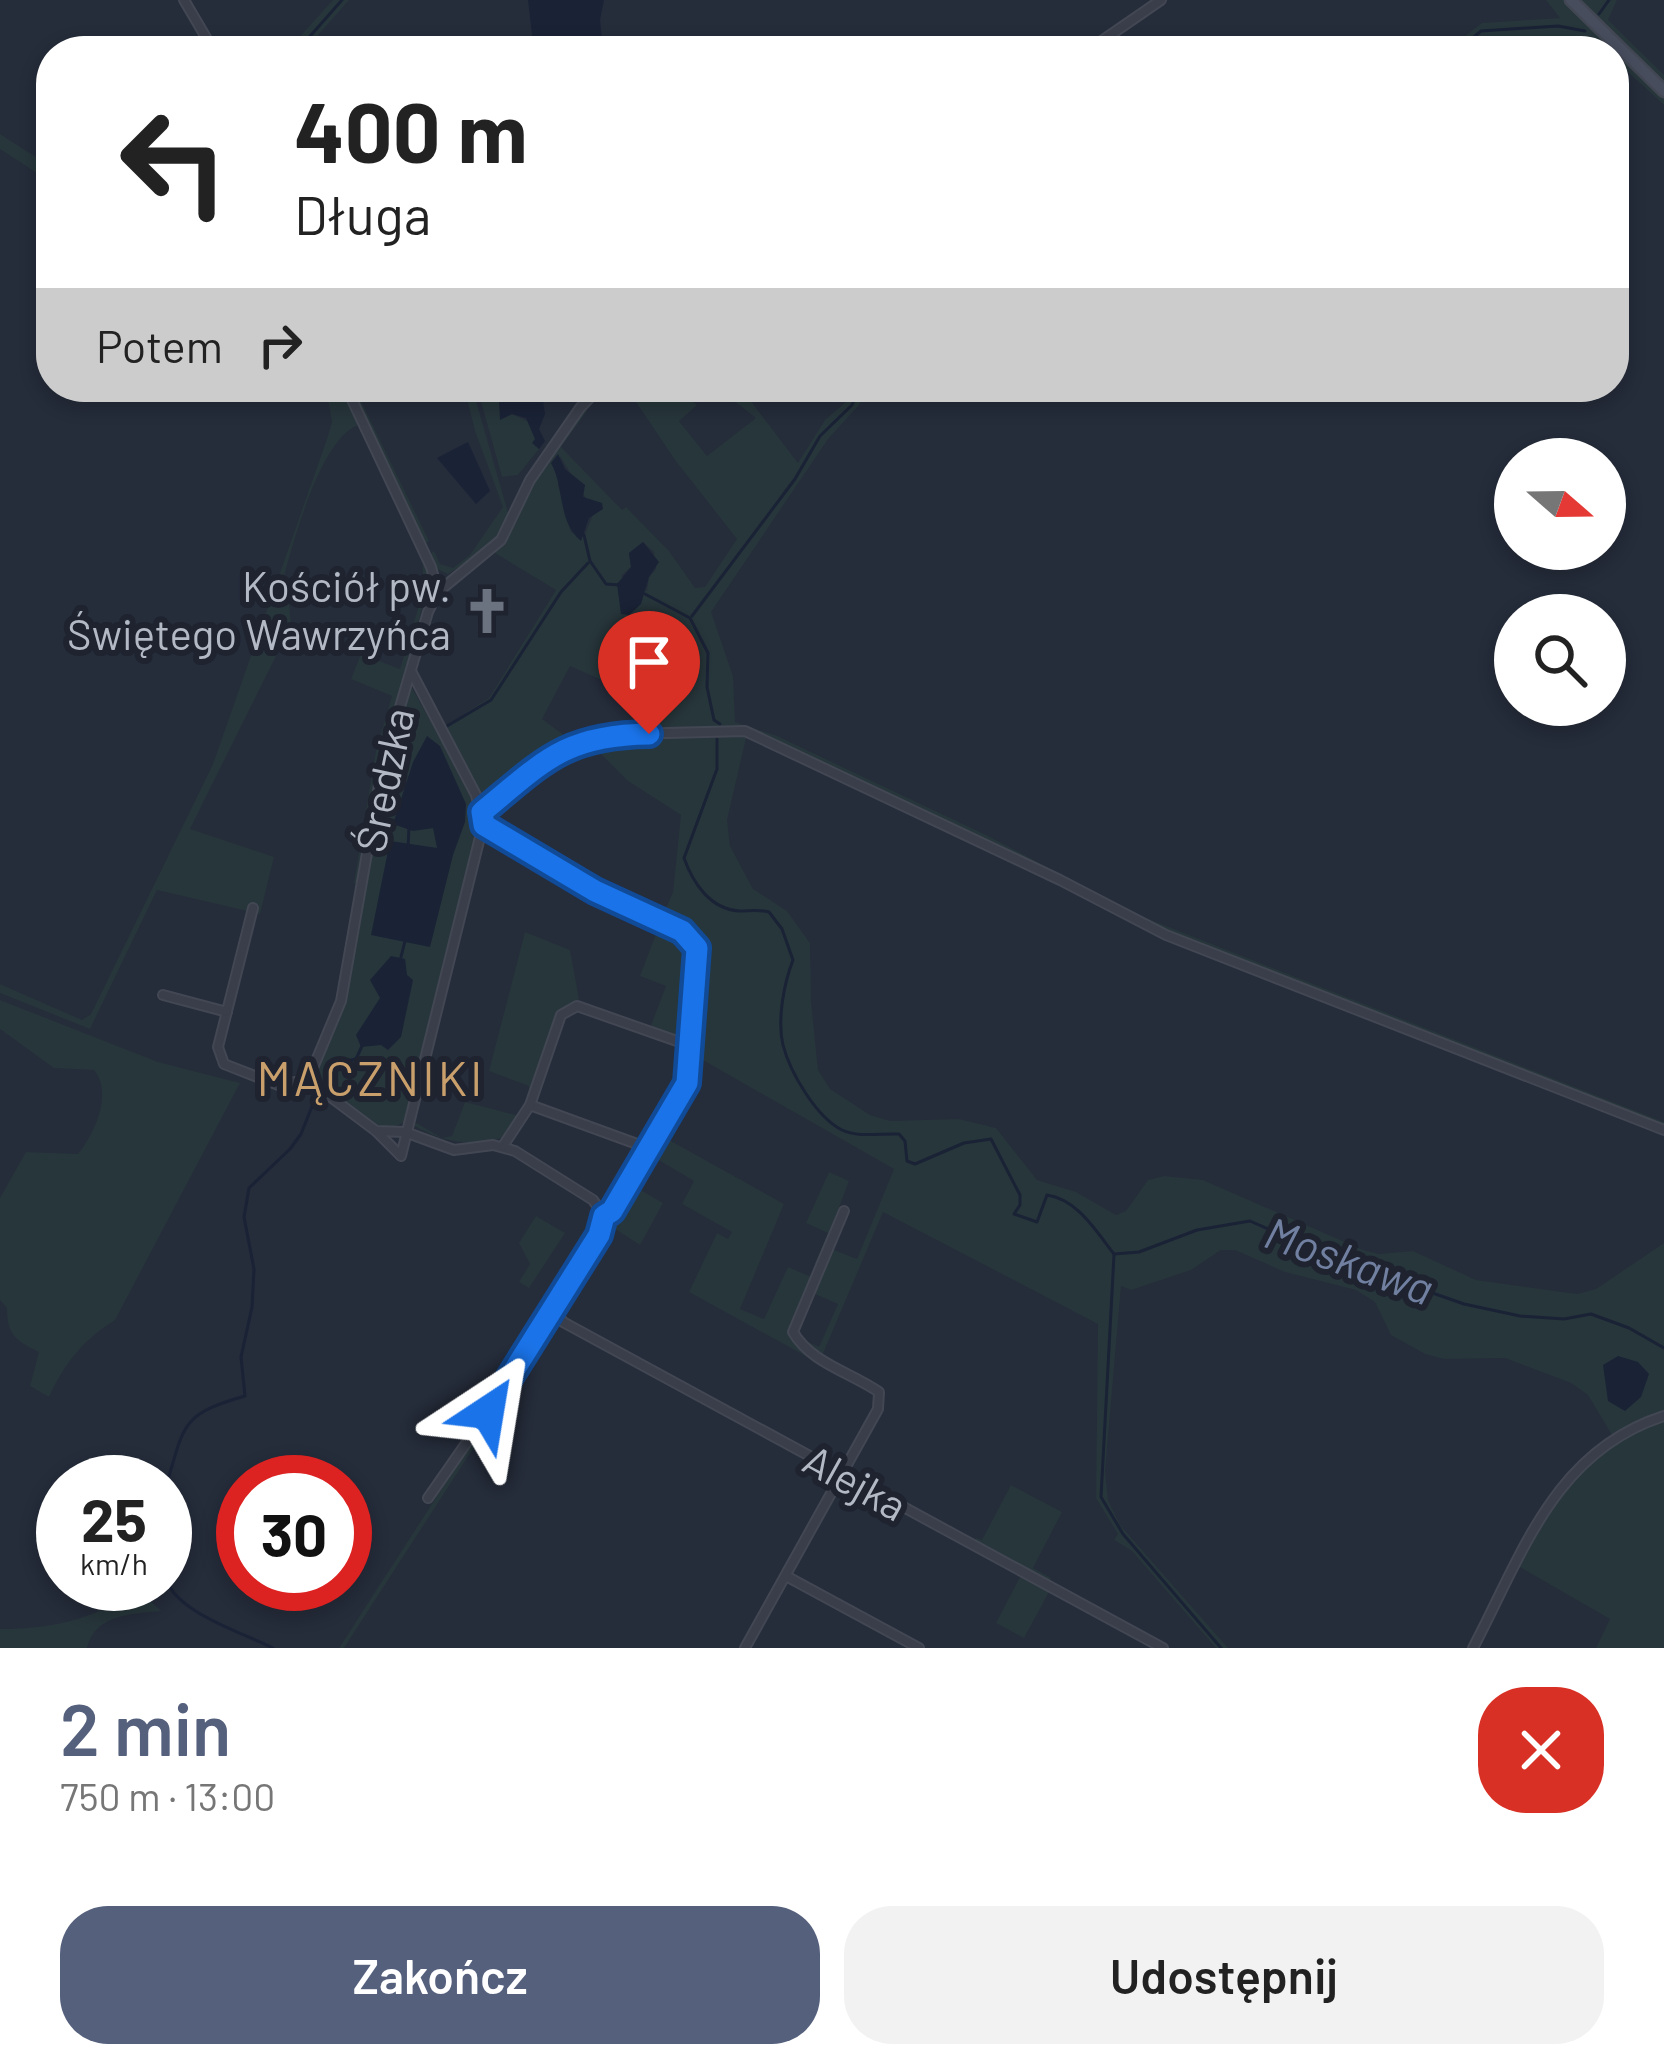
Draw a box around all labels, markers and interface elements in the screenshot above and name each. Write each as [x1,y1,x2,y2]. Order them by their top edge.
text: 400 m [294,79,528,180]
icon: left [96,84,252,240]
text: Długa [294,181,431,246]
icon: right [247,312,313,378]
text: Potem [96,318,223,372]
north arrow [1494,438,1626,570]
map controls [1494,438,1626,726]
place label: Kościół pw. Świętego Wawrzyńca [67,560,451,659]
church icon: Kościół pw. Świętego Wawrzyńca [462,586,512,636]
button: search [1494,594,1626,726]
pin [598,611,700,734]
icon: arrive [616,629,682,695]
street label: Średzka [343,703,423,856]
district label: MĄCZNIKI [256,1048,486,1106]
water label: Moskawa [1258,1204,1441,1314]
position arrow [425,1349,551,1475]
street label: Alejka [795,1433,916,1531]
speed limit sign: 30 [216,1455,372,1611]
text: 25 [81,1482,147,1554]
text: km/h [80,1545,148,1581]
text: 2 min [60,1684,231,1770]
button: close [1478,1687,1604,1813]
text: 750 m · 13:00 [60,1772,275,1819]
button: Zakończ [60,1906,820,2044]
button: Udostępnij [844,1906,1604,2044]

